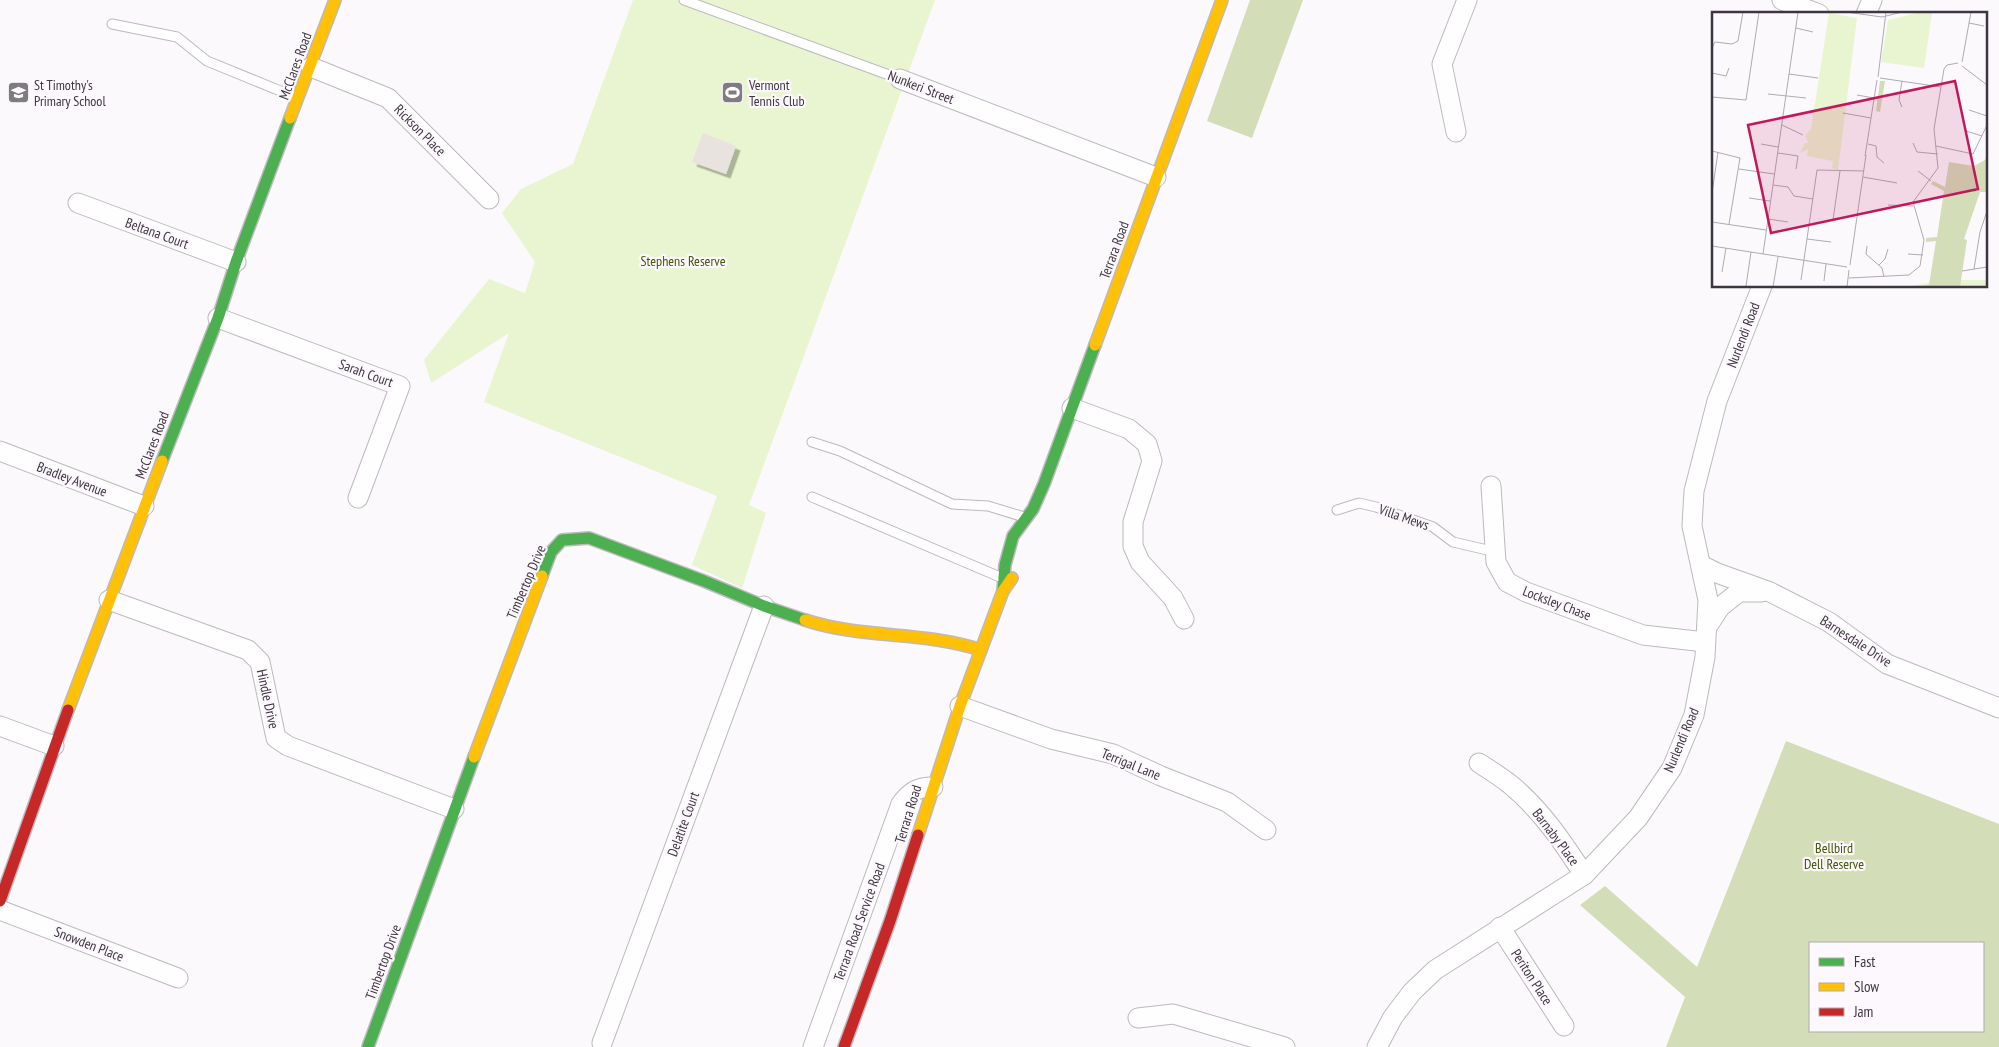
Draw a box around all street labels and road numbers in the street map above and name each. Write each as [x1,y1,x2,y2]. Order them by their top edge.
street label: McClares Road [275,30,315,102]
street label: Nunkeri Street [885,66,957,108]
street label: Rickson Place [390,100,450,160]
street label: Beltana Court [123,213,191,253]
street label: Terrara Road [1095,219,1133,281]
street label: Nurlendi Road [1722,300,1764,370]
street label: Sarah Court [336,355,396,391]
street label: McClares Road [131,409,173,481]
street label: Bradley Avenue [34,457,110,501]
street label: Villa Mews [1375,500,1432,534]
street label: Timbertop Drive [502,542,550,622]
street label: Locksley Chase [1520,582,1594,624]
street label: Barnesdale Drive [1817,611,1895,671]
street label: Hindle Drive [253,668,283,731]
street label: Nurlendi Road [1659,705,1703,775]
street label: Terrigal Lane [1099,744,1163,784]
street label: Terrara Road [891,783,925,845]
street label: Delatite Court [663,789,703,859]
street label: Barnaby Place [1529,805,1584,869]
street label: Terrara Road Service Road [829,860,889,984]
street label: Timbertop Drive [361,922,405,1002]
street label: Snowden Place [52,923,126,966]
street label: Periton Place [1507,946,1557,1009]

